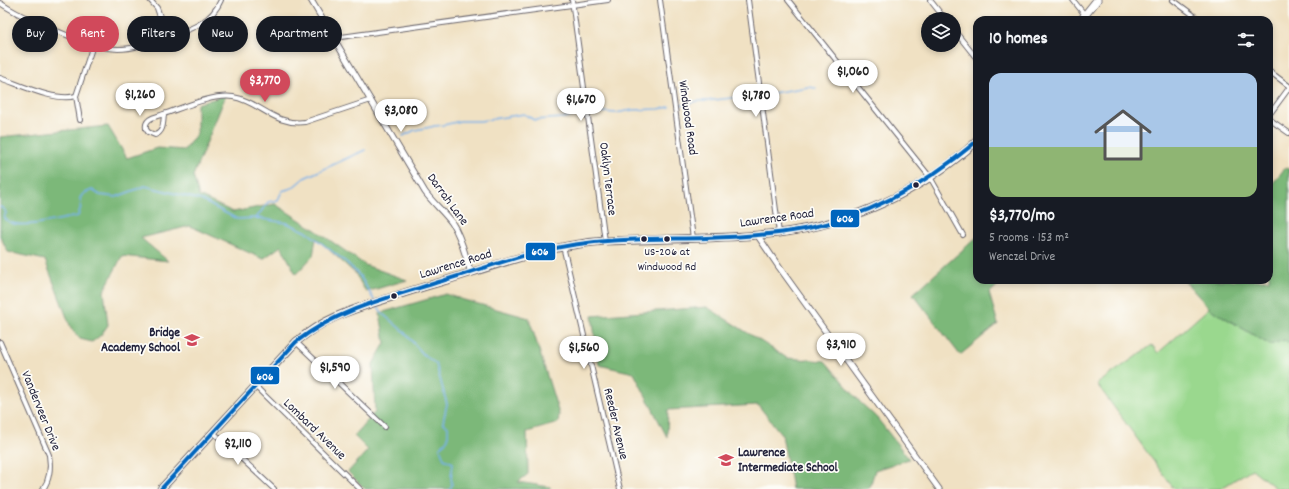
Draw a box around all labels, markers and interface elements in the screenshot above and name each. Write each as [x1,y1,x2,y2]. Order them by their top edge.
map controls [921,12,961,52]
button: layers [921,12,961,52]
chip: Buy [12,16,58,52]
chip: Rent [66,16,119,52]
chip: Filters [127,16,190,52]
chip: New [198,16,248,52]
chip: Apartment [256,16,342,52]
text: 10 homes [989,28,1048,52]
icon: filters [1235,29,1257,51]
pin: $1,060 [820,60,886,94]
text: $1,060 [837,63,869,82]
pin: $3,770 [232,69,298,103]
text: $3,770 [249,72,281,91]
street label: Windwood Road [672,79,702,157]
pin: $1,260 [107,83,173,117]
pin: $1,780 [723,84,789,118]
text: $1,260 [124,86,156,105]
text: $1,780 [741,87,771,106]
pin: $1,670 [548,88,614,122]
text: $1,670 [566,91,596,110]
pin: $3,080 [368,99,434,133]
icon: home [1087,99,1159,171]
text: $3,080 [384,102,418,121]
street label: Oaklyn Terrace [593,141,621,217]
street label: Darrah Lane [421,170,473,230]
unlabelled marker [911,180,921,190]
street label: Lawrence Road [739,204,815,234]
text: $3,770/mo [989,205,1055,229]
line badge: 606 [830,209,860,228]
text: 606 [837,212,854,228]
text: 5 rooms · 153 m² [989,229,1069,248]
unlabelled marker [639,234,649,244]
marker: US-206 at Windwood Rd [662,234,672,244]
line badge: 606 [525,242,556,261]
place label: US-206 at Windwood Rd [638,244,696,276]
street label: Lawrence Road [418,245,494,285]
text: 606 [532,245,549,261]
text: Wenczel Drive [989,248,1055,267]
unlabelled marker [389,291,399,301]
place label: Bridge Academy School [101,324,181,358]
school or university icon: Bridge Academy School [183,331,201,349]
pin: $3,910 [808,333,874,367]
pin: $1,560 [551,336,617,370]
text: $3,910 [826,336,856,355]
text: $1,560 [568,339,600,358]
pin: $1,590 [302,356,368,390]
text: $1,590 [320,359,350,378]
line badge: 606 [250,366,280,385]
street label: Vanderveer Drive [15,368,65,454]
text: 606 [257,370,274,386]
street label: Reeder Avenue [598,386,633,462]
street label: Lombard Avenue [278,395,350,465]
pin: $2,110 [205,432,271,466]
text: $2,110 [224,435,252,454]
place label: Lawrence Intermediate School [738,444,839,478]
school or university icon: Lawrence Intermediate School [717,451,735,469]

